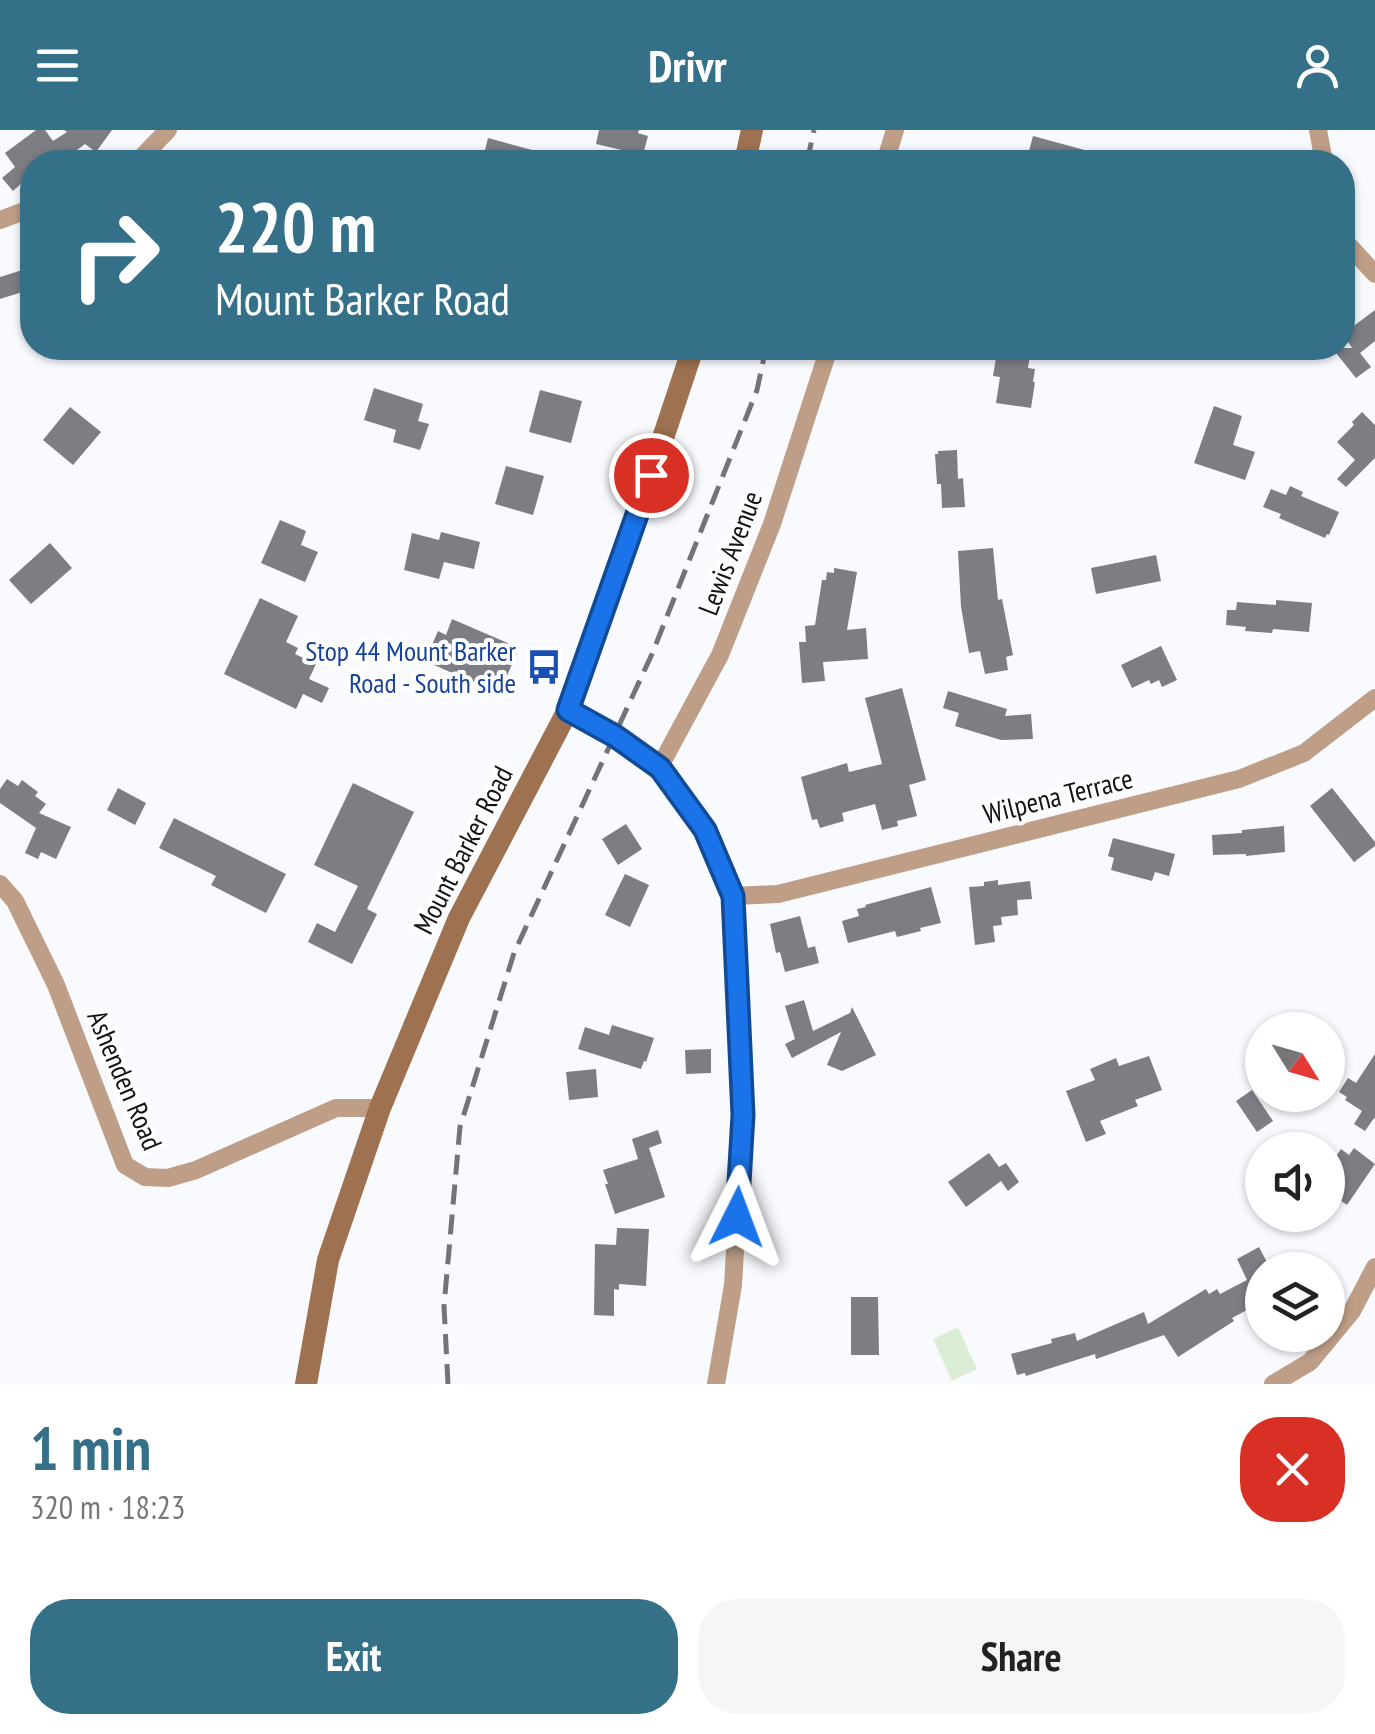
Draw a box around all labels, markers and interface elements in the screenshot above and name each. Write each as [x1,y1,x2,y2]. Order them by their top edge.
text: Drivr [648,36,727,94]
icon: menu [30,38,85,93]
icon: person [1290,38,1345,93]
text: 220 m [215,181,376,271]
icon: right [50,190,180,320]
text: Mount Barker Road [215,269,510,327]
pin [609,433,694,518]
icon: arrive [624,448,679,503]
street label: Lewis Avenue [689,486,770,620]
place label: Stop 44 Mount Barker Road - South side [305,632,516,701]
bus stop icon: Stop 44 Mount Barker Road - South side [525,648,563,686]
street label: Wilpena Terrace [979,759,1136,832]
street label: Mount Barker Road [404,760,521,940]
street label: Ashenden Road [79,1004,172,1155]
north arrow [1245,1012,1345,1112]
map controls [1245,1012,1345,1352]
button: sound [1245,1132,1345,1232]
position arrow [685,1165,789,1269]
button: layers [1245,1252,1345,1352]
text: 1 min [30,1409,151,1487]
button: close [1240,1417,1345,1522]
text: 320 m · 18:23 [30,1486,185,1528]
button: Exit [30,1599,678,1714]
button: Share [698,1599,1345,1714]

